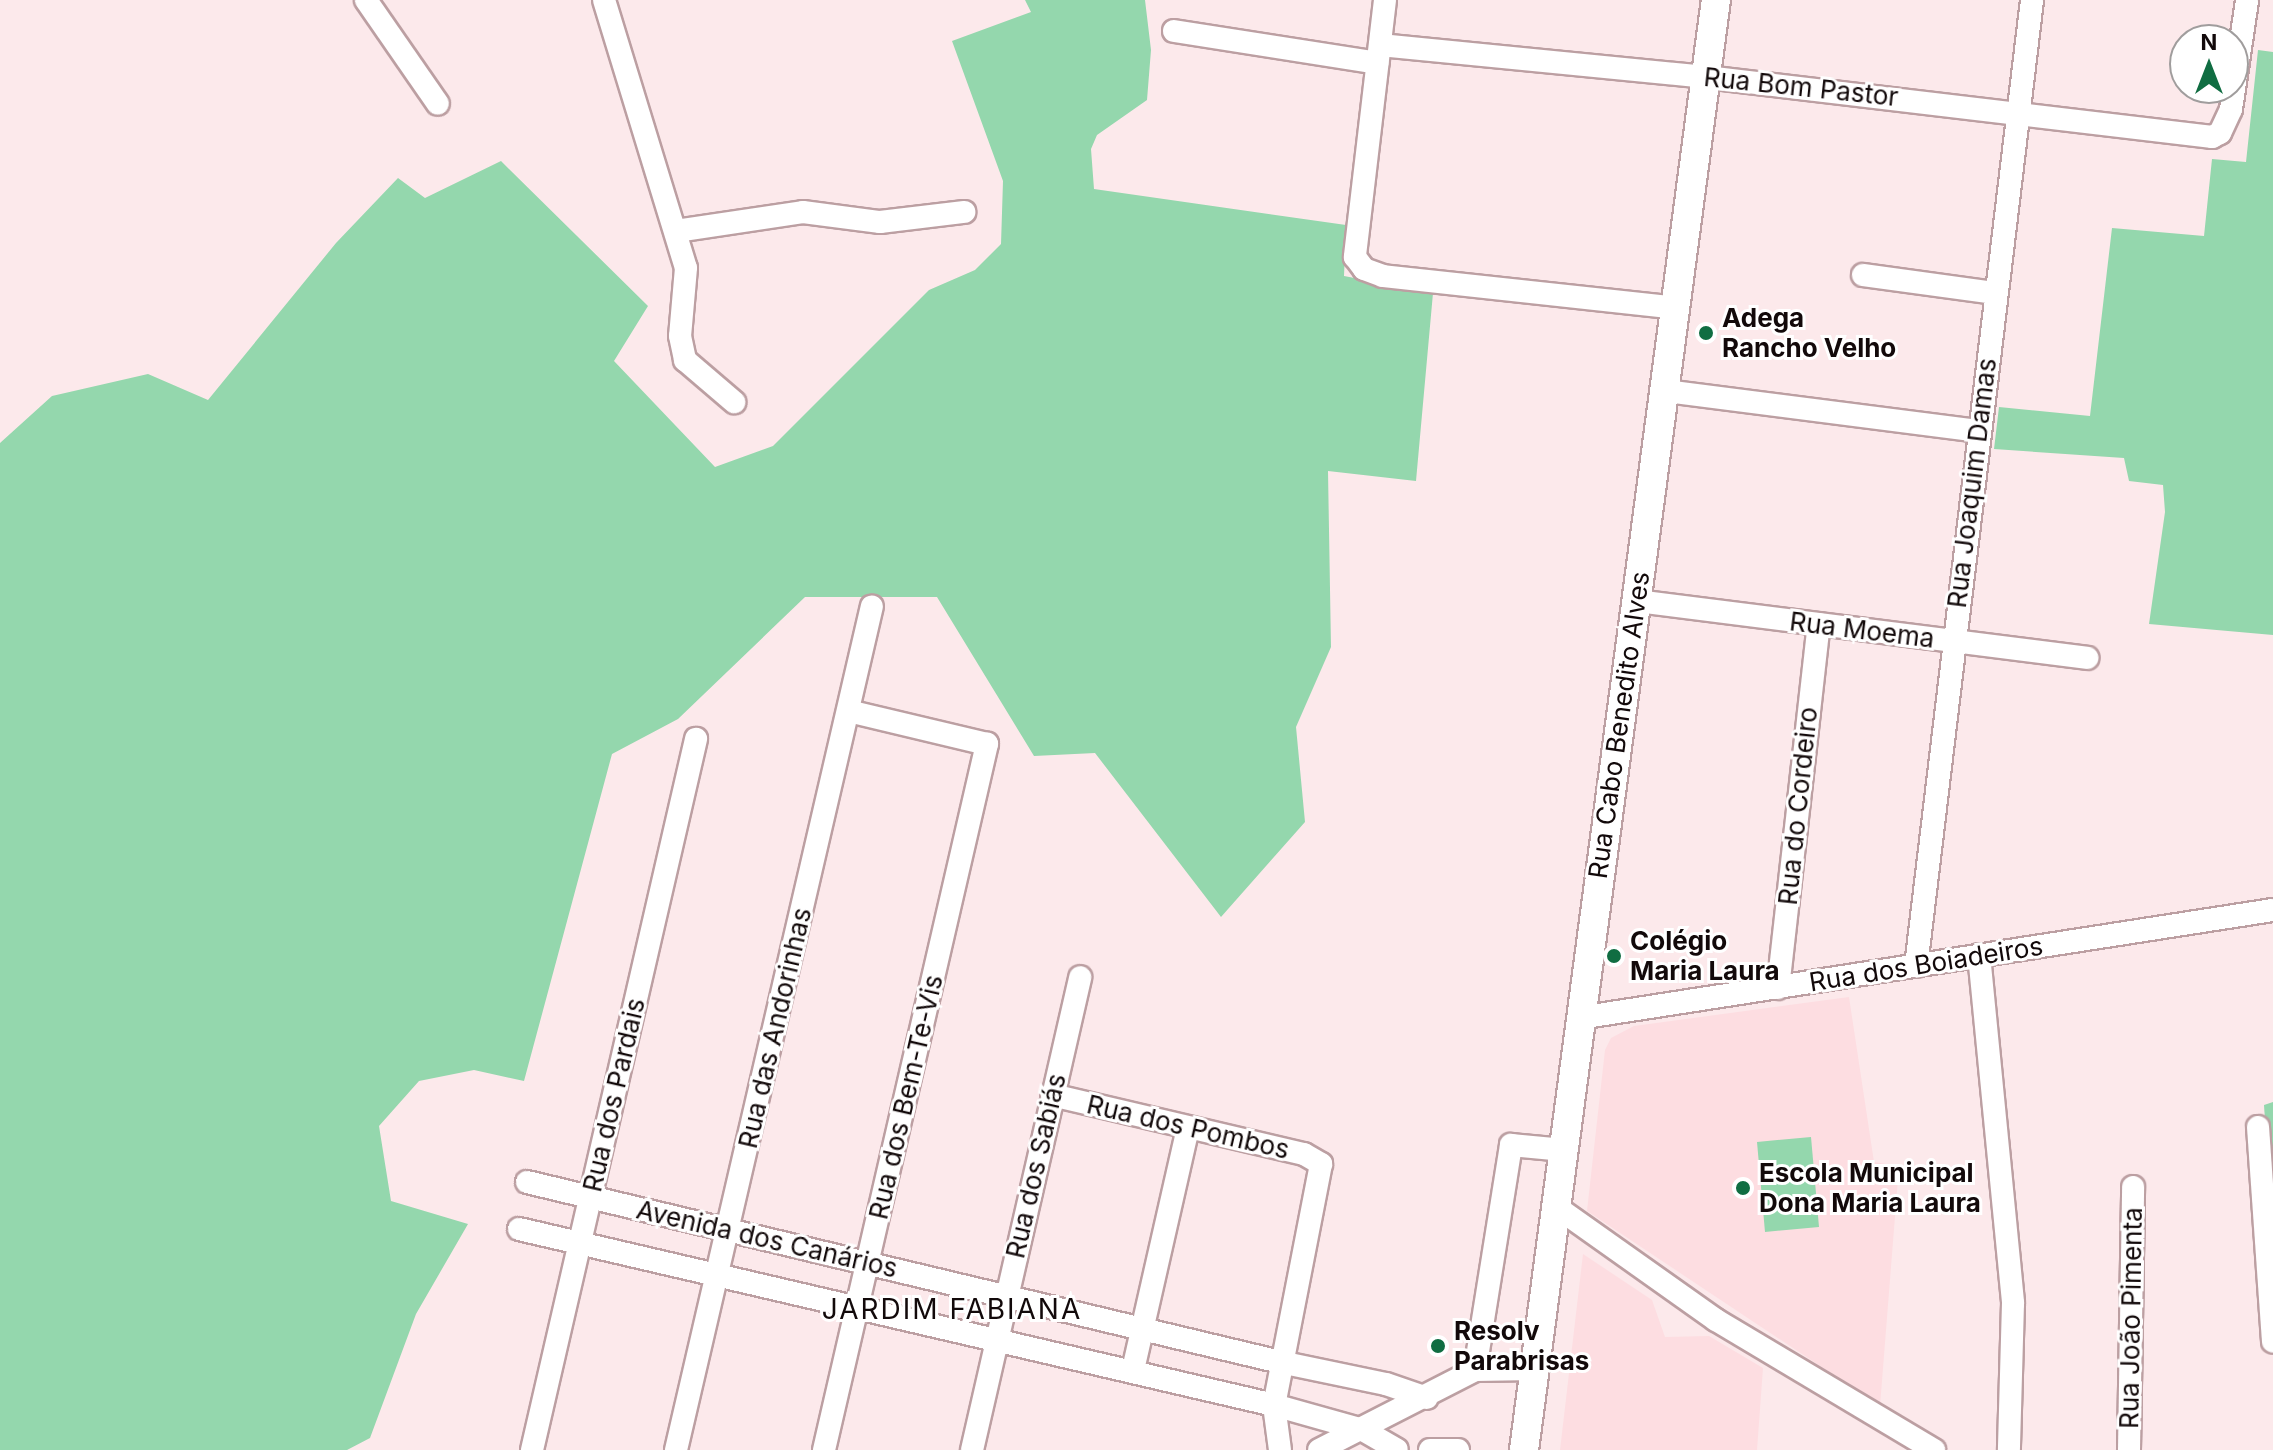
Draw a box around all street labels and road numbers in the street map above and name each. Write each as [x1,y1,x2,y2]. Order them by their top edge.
street label: Rua Bom Pastor [1702,61,1900,113]
street label: Rua Joaquim Damas [1941,356,2003,610]
street label: Rua Cabo Benedito Alves [1582,569,1656,881]
street label: Rua Moema [1788,606,1936,654]
street label: Rua do Cordeiro [1772,705,1824,907]
street label: Rua das Andorinhas [732,905,818,1151]
street label: Rua dos Boiadeiros [1807,930,2045,998]
street label: Rua dos Bem-Te-Vis [863,972,949,1222]
street label: Rua dos Pardais [577,995,651,1195]
street label: Rua dos Sabiás [1000,1071,1072,1261]
street label: Rua dos Pombos [1084,1089,1292,1165]
street label: Avenida dos Canários [633,1194,901,1284]
street label: Rua João Pimenta [2113,1207,2149,1429]

